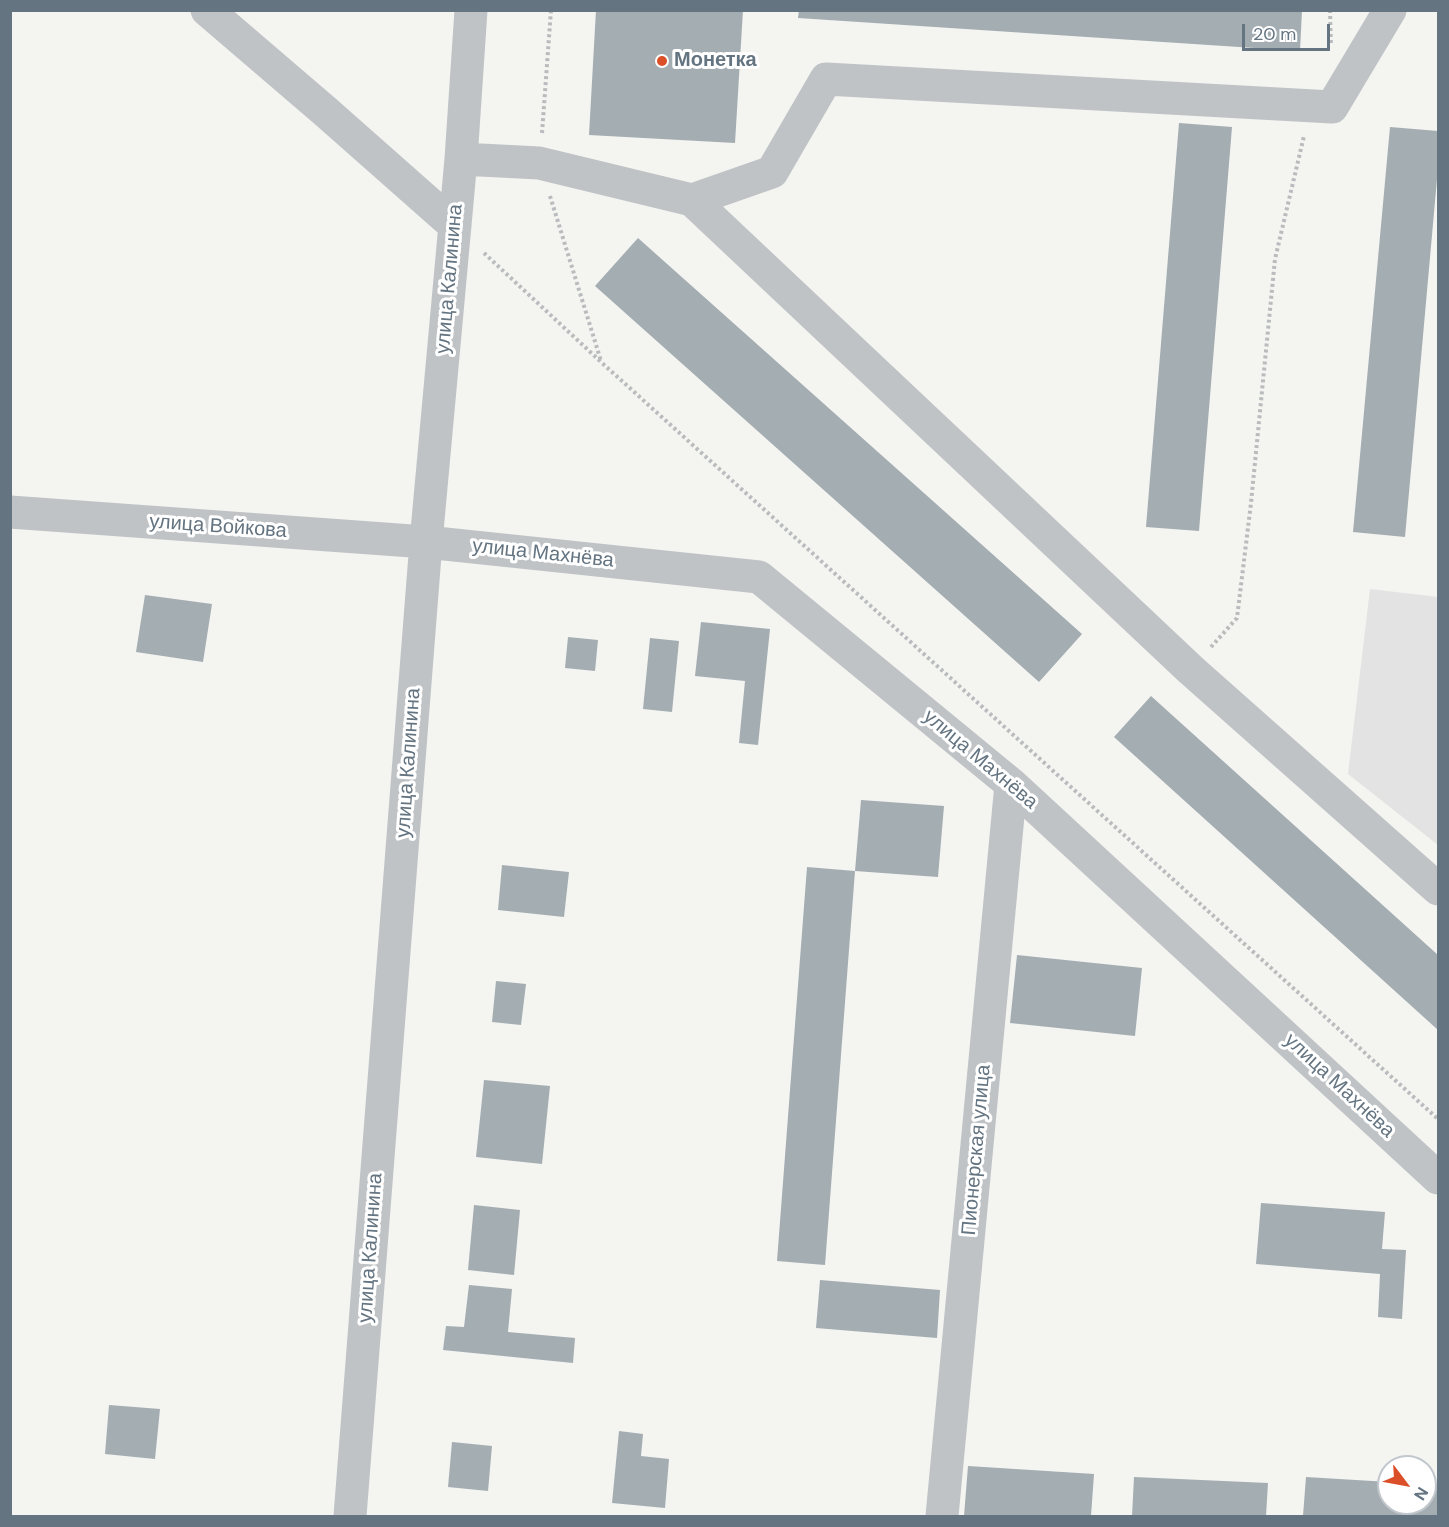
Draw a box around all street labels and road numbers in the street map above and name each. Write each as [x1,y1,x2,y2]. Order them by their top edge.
street label: улица Калинина [431,203,469,355]
street label: улица Войкова [149,510,287,544]
street label: улица Махнёва [471,535,615,573]
street label: улица Калинина [392,687,426,839]
street label: улица Махнёва [918,705,1042,815]
street label: улица Махнёва [1279,1029,1399,1143]
street label: Пионерская улица [958,1064,996,1236]
street label: улица Калинина [354,1172,388,1324]

